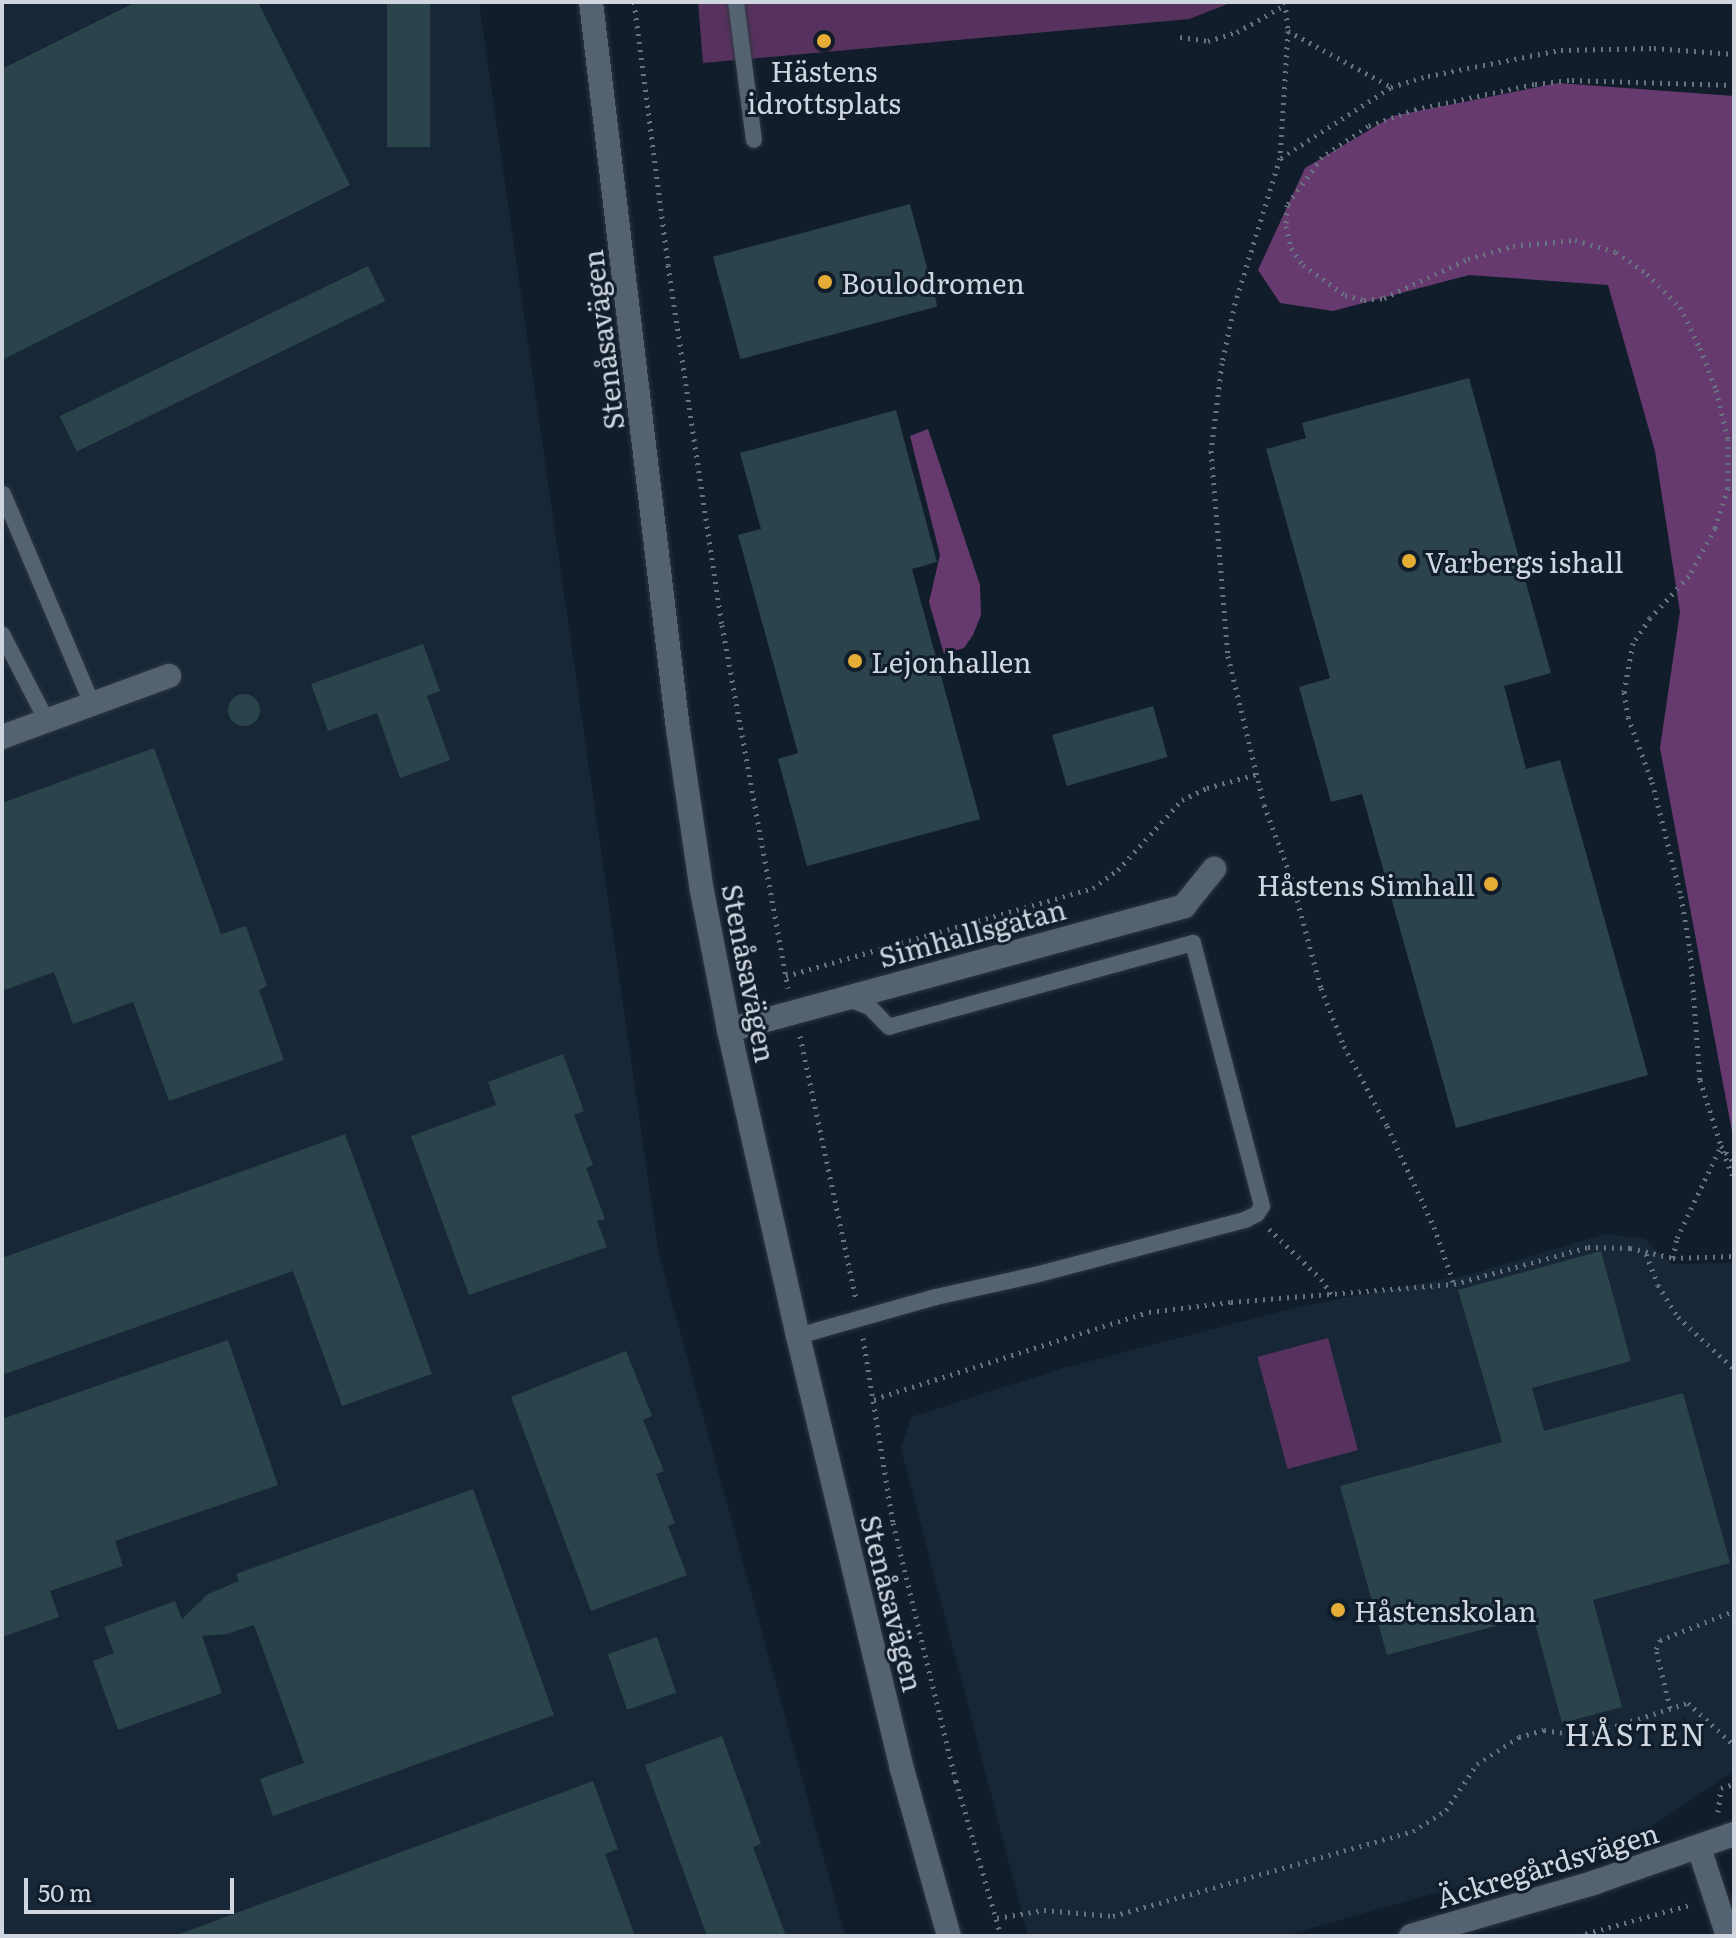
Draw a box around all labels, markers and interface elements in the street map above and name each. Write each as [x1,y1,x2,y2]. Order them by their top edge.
marker: Hästens idrottsplats [815,32,833,50]
place label: Hästens idrottsplats [747,53,901,119]
street label: Stenåsavägen [574,248,630,432]
place label: Boulodromen [841,265,1025,299]
marker: Boulodromen [816,273,834,291]
place label: Varbergs ishall [1425,544,1623,578]
marker: Varbergs ishall [1400,552,1418,570]
place label: Lejonhallen [871,644,1032,678]
marker: Lejonhallen [846,652,864,670]
place label: Håstens Simhall [1257,867,1475,901]
marker: Håstens Simhall [1482,875,1500,893]
street label: Stenåsavägen [716,881,784,1065]
street label: Simhallsgatan [875,891,1069,973]
street label: Stenåsavägen [855,1511,931,1695]
place label: Håstenskolan [1354,1593,1537,1627]
marker: Håstenskolan [1329,1601,1347,1619]
district label: HÅSTEN [1565,1715,1707,1751]
street label: Äckregårdsvägen [1432,1814,1662,1914]
scale bar [28,1862,238,1912]
text: 50 m [38,1874,92,1909]

